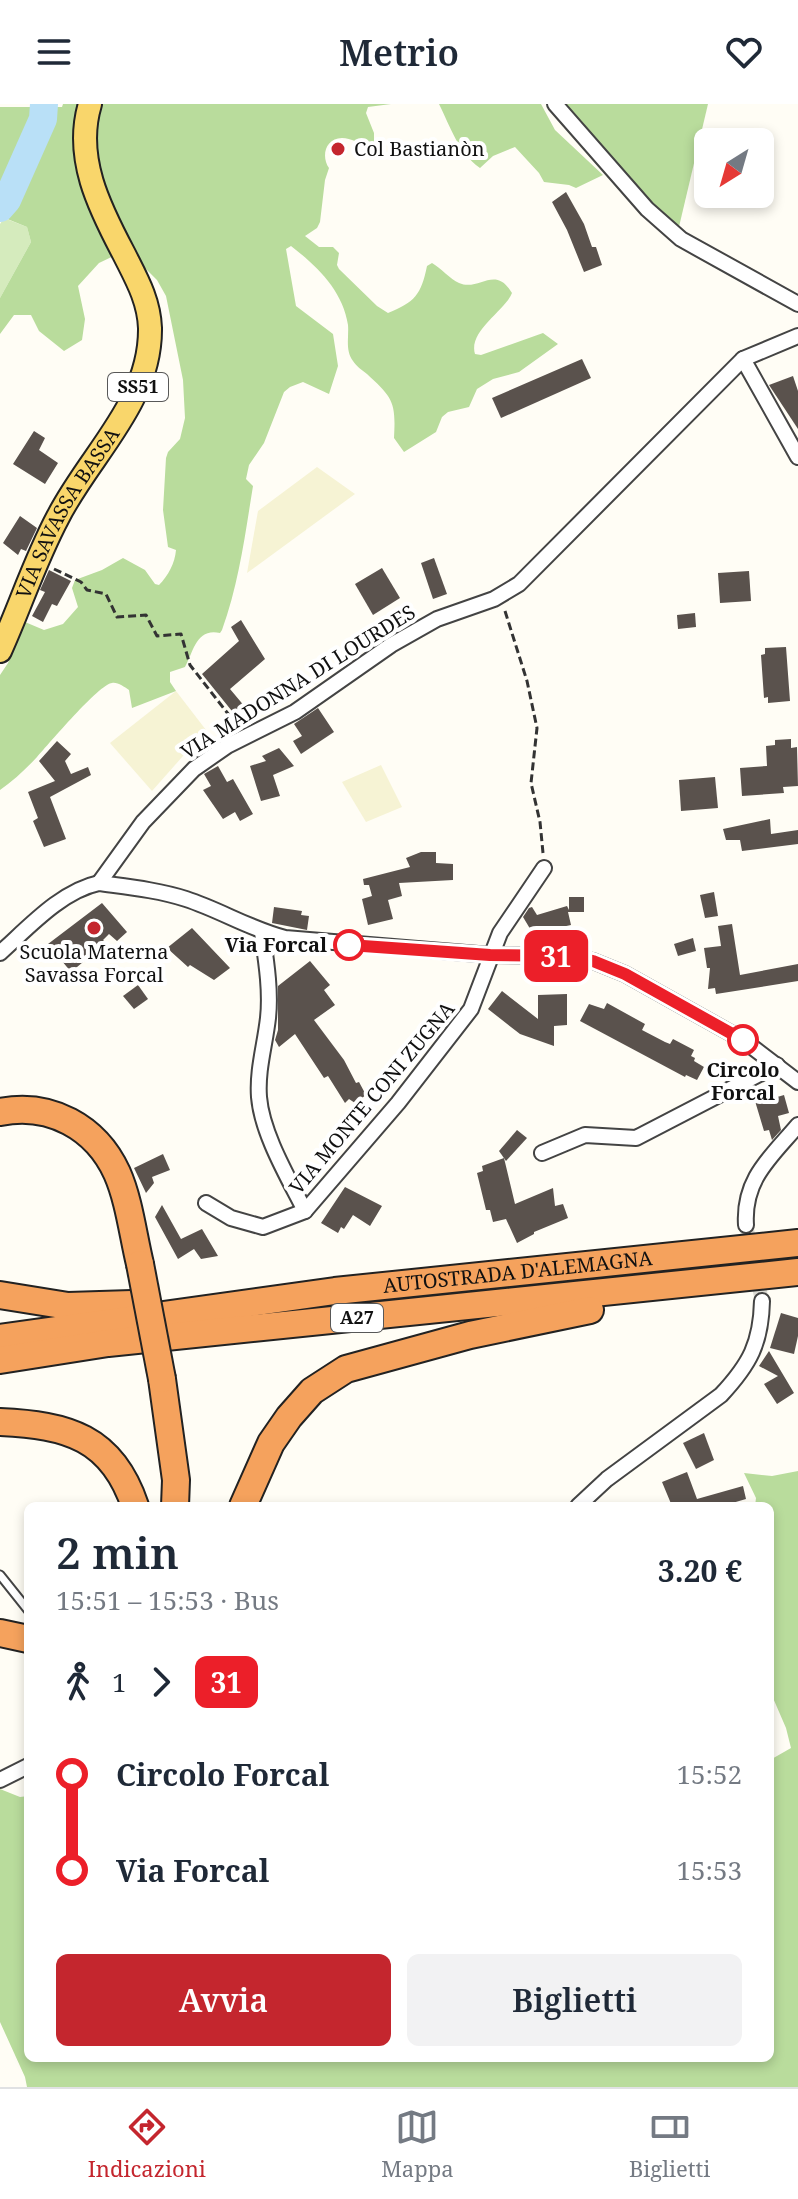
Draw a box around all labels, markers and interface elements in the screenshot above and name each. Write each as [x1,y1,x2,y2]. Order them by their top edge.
text: Metrio [339,28,459,77]
icon: menu [32,30,76,74]
icon: heart [722,30,766,74]
north arrow [694,128,774,208]
map controls [694,128,774,208]
place label: Col Bastianòn [354,135,485,162]
marker: Col Bastianòn [329,140,347,158]
road number: SS51 [108,373,168,401]
street label: VIA SAVASSA BASSA [9,421,126,602]
street label: VIA MADONNA DI LOURDES [175,598,420,765]
marker: Scuola Materna Savassa Forcal [85,919,103,937]
marker: Via Forcal [334,930,364,960]
line badge: 31 [520,930,592,982]
place label: Via Forcal [225,931,327,958]
text: 31 [540,937,572,975]
place label: Scuola Materna Savassa Forcal [20,938,168,988]
street label: VIA MONTE CONI ZUGNA [283,995,461,1200]
marker: Circolo Forcal [728,1025,758,1055]
place label: Circolo Forcal [706,1056,780,1106]
street label: AUTOSTRADA D'ALEMAGNA [382,1244,655,1299]
road number: A27 [331,1304,383,1332]
text: 2 min [56,1522,179,1582]
text: 3.20 € [658,1550,742,1591]
text: 15:51 – 15:53 · Bus [56,1582,279,1618]
icon: walk [56,1660,100,1704]
icon: forward [139,1660,183,1704]
text: 31 [211,1663,242,1701]
text: 1 [112,1664,127,1700]
text: Circolo Forcal [116,1754,329,1795]
text: 15:52 [676,1756,742,1792]
text: Via Forcal [116,1850,269,1891]
text: 15:53 [676,1852,742,1888]
button: Avvia [56,1954,391,2046]
button: Biglietti [407,1954,742,2046]
tab: Indicazioni [88,2105,206,2183]
tab: Mappa [381,2105,454,2183]
tab: Biglietti [629,2105,710,2183]

